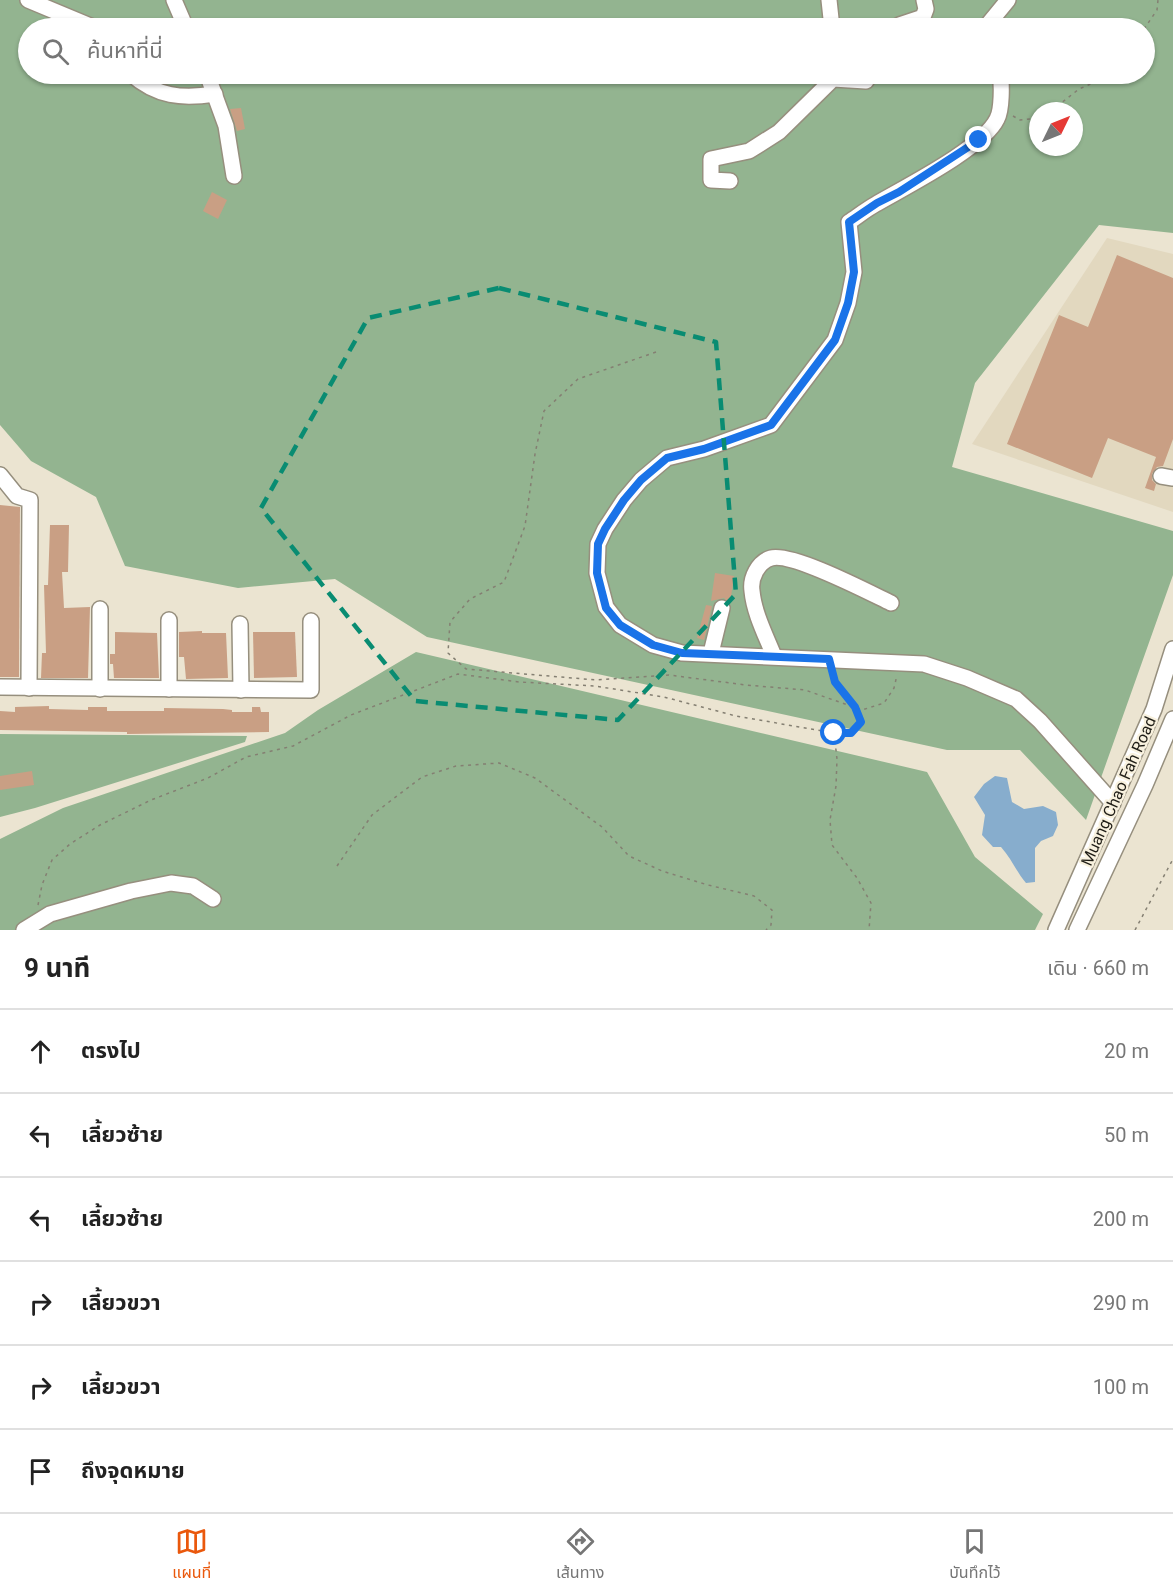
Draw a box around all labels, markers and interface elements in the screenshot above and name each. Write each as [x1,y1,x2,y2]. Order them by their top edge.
search box [18,18,1155,84]
icon: search [39,35,72,68]
text: ค้นหาที่นี่ [87,38,163,63]
north arrow [1029,102,1083,156]
route end [965,126,991,152]
street label: Muang Chao Fah Road [1077,714,1160,869]
route start [820,719,846,745]
text: 9 นาที [24,953,90,983]
text: เดิน · 660 m [1047,956,1149,980]
icon: ahead [24,1035,57,1068]
text: ตรงไป [81,1038,141,1063]
text: 20 m [1104,1039,1149,1063]
icon: left [24,1119,57,1152]
text: เลี้ยวซ้าย [81,1122,163,1147]
text: 50 m [1104,1123,1149,1147]
icon: left [24,1203,57,1236]
text: เลี้ยวซ้าย [81,1206,163,1231]
text: 200 m [1093,1207,1149,1231]
icon: right [24,1287,57,1320]
text: เลี้ยวขวา [81,1290,161,1315]
text: 290 m [1093,1291,1149,1315]
icon: right [24,1371,57,1404]
text: เลี้ยวขวา [81,1374,161,1399]
text: 100 m [1093,1375,1149,1399]
icon: arrive [24,1455,57,1488]
text: ถึงจุดหมาย [81,1458,185,1483]
tab: แผนที่ [172,1525,211,1585]
tab: เส้นทาง [556,1525,604,1585]
tab: บันทึกไว้ [949,1525,1001,1585]

